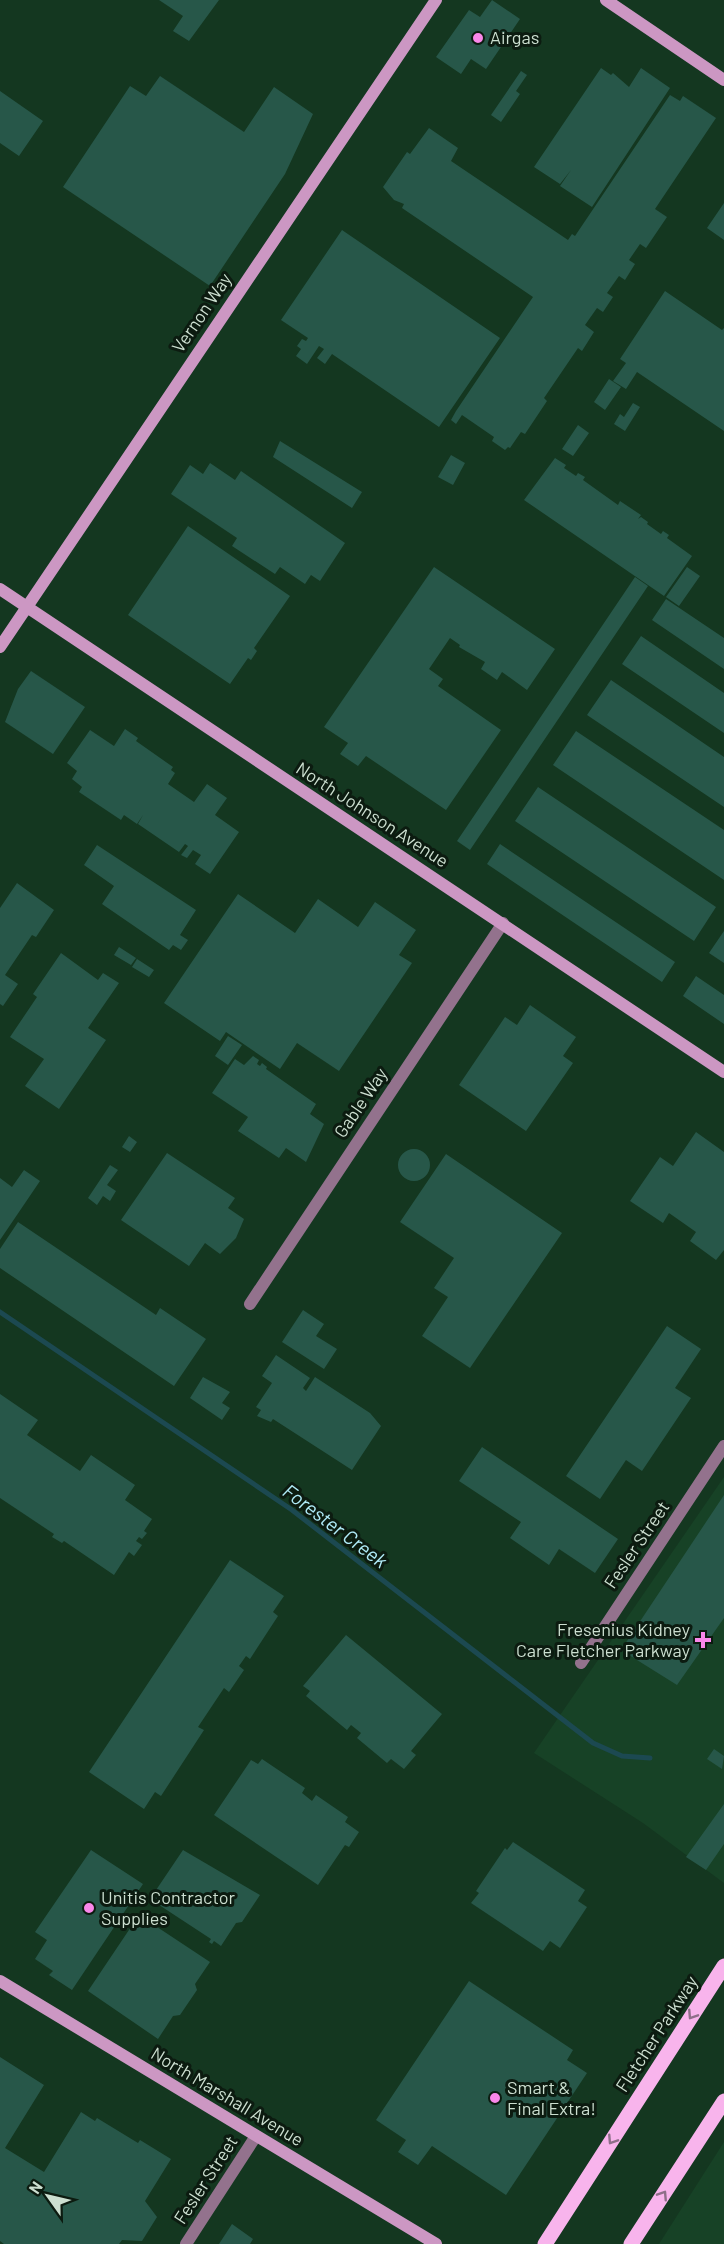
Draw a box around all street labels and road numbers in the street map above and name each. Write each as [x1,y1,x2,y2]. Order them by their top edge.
street label: Vernon Way [167,269,236,356]
street label: North Johnson Avenue [292,757,453,872]
street label: Gable Way [329,1063,392,1142]
street label: Fesler Street [599,1497,673,1592]
street label: Fletcher Parkway [610,1971,702,2096]
street label: North Marshall Avenue [147,2042,308,2150]
street label: Fesler Street [169,2131,242,2228]

